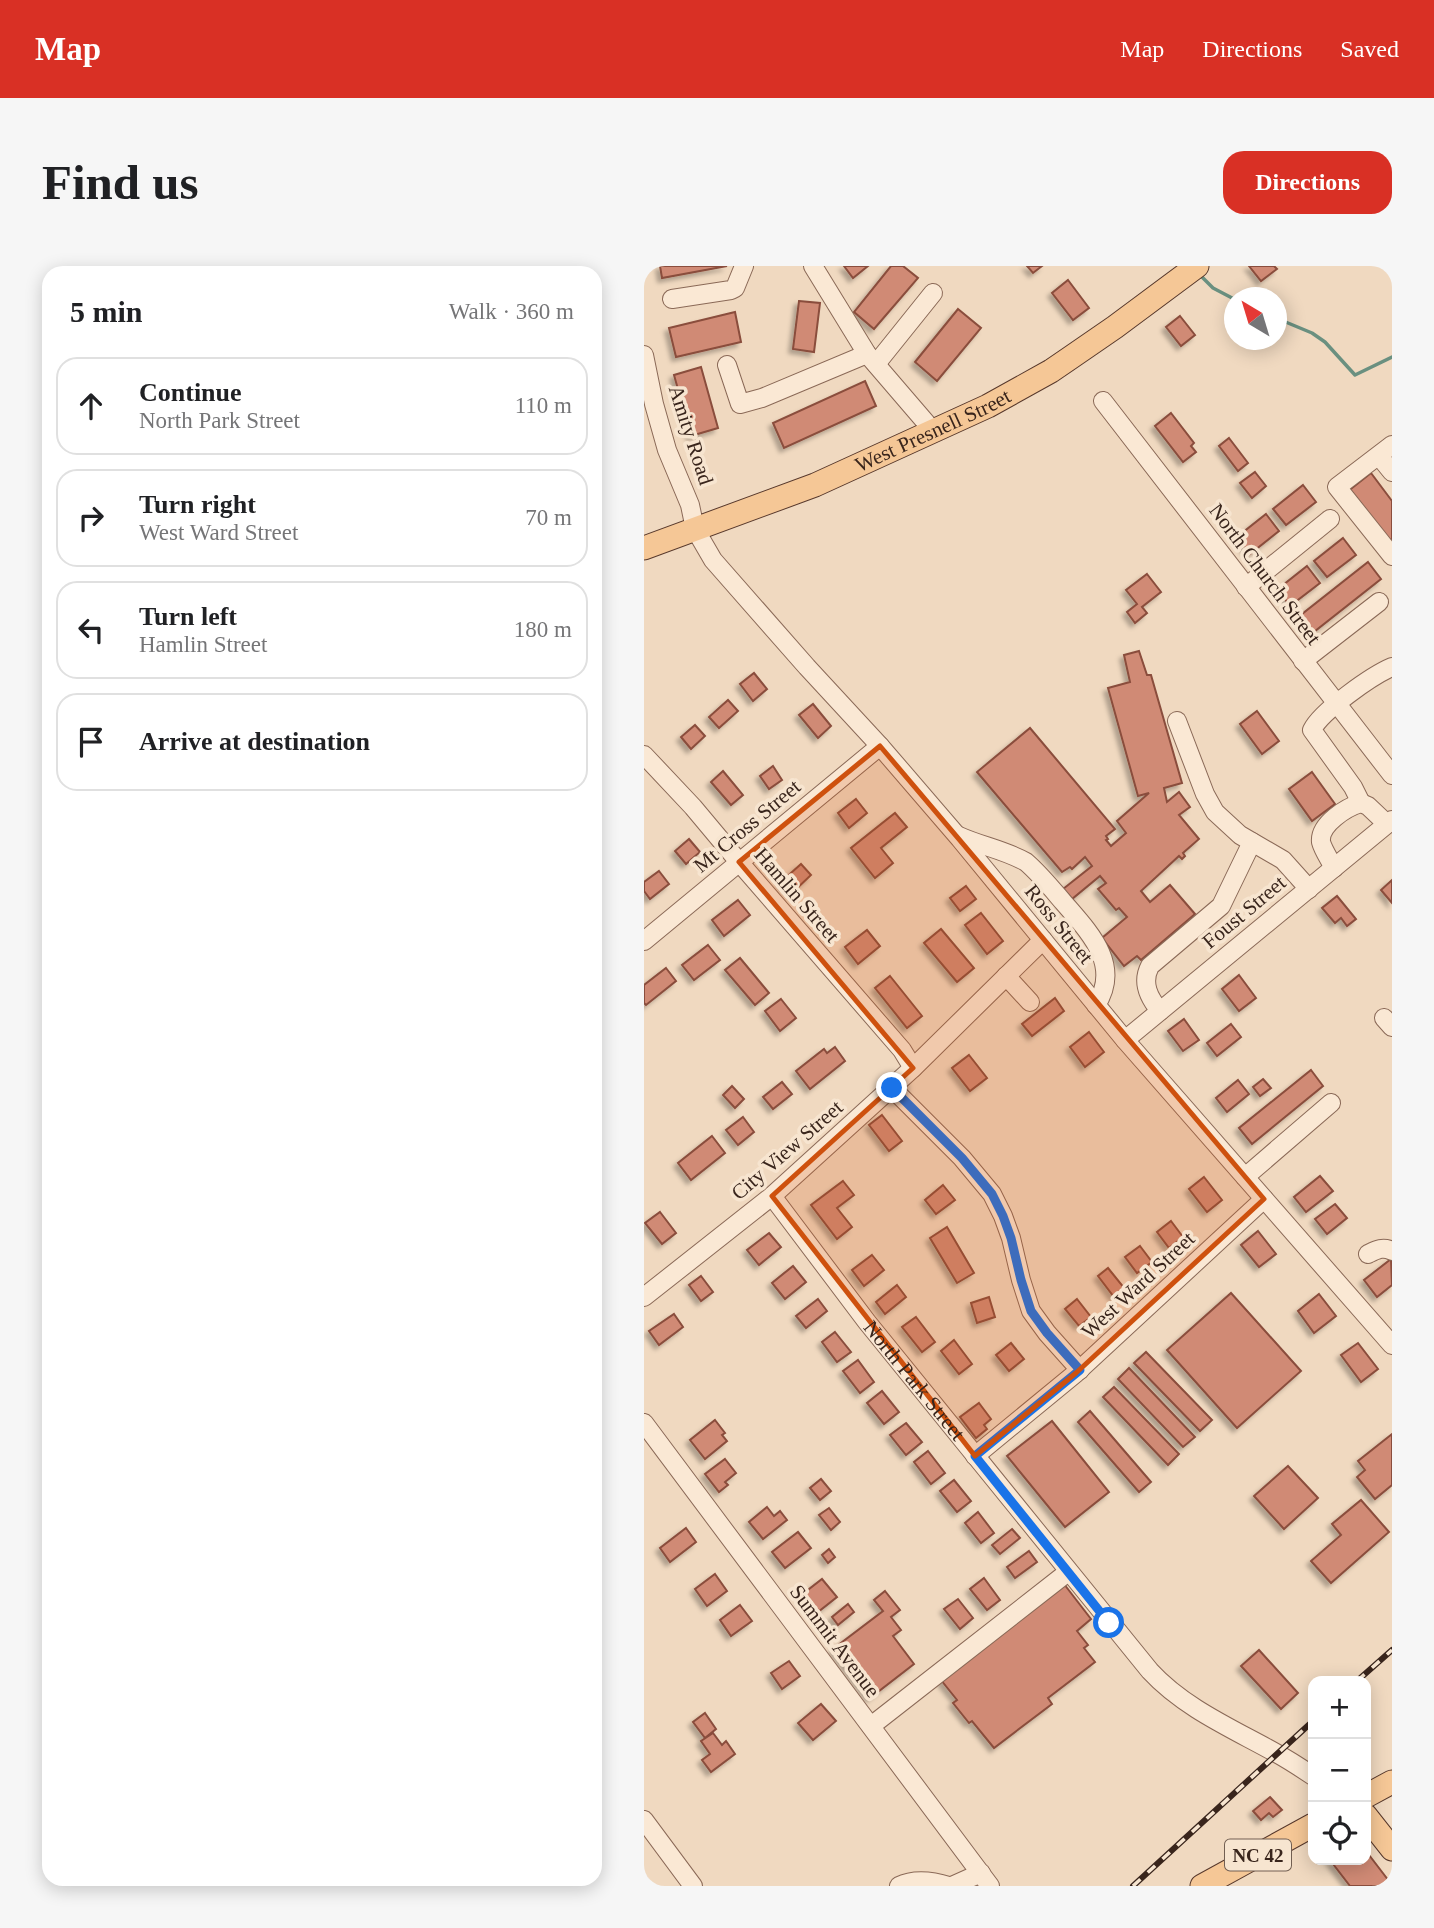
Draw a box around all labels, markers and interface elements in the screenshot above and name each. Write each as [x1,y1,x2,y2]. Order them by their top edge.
text: Map [35,31,101,67]
text: Map [1120,36,1164,62]
text: Directions [1202,36,1302,62]
text: Saved [1340,36,1399,62]
button: Directions [1223,151,1392,214]
text: Find us [42,155,199,210]
north arrow [1224,287,1287,350]
text: 5 min [70,295,143,328]
text: Walk · 360 m [449,299,574,324]
text: Continue [139,378,242,407]
street label: Amity Road [664,382,719,488]
street label: West Presnell Street [851,384,1015,477]
icon: ahead [72,387,110,425]
text: 110 m [515,393,572,418]
text: North Park Street [139,408,300,433]
text: Turn right [139,490,256,519]
icon: right [72,499,110,537]
street label: North Church Street [1204,499,1326,649]
text: 70 m [525,505,572,530]
text: West Ward Street [139,520,298,545]
text: Turn left [139,602,237,631]
icon: left [72,611,110,649]
text: 180 m [514,617,572,642]
text: Hamlin Street [139,632,267,657]
icon: arrive [72,723,110,761]
text: Arrive at destination [139,727,370,756]
street label: Mt Cross Street [689,774,805,878]
street label: Hamlin Street [749,843,845,947]
street label: Foust Street [1198,870,1290,954]
street label: Ross Street [1020,879,1098,969]
route end [876,1072,907,1103]
street label: City View Street [726,1095,848,1205]
street label: West Ward Street [1077,1226,1200,1343]
street label: North Park Street [859,1316,970,1445]
street label: Summit Avenue [785,1580,885,1702]
route start [1093,1607,1124,1638]
map controls [1308,1676,1371,1865]
button: + [1308,1676,1371,1739]
button: − [1308,1739,1371,1802]
button: locate [1308,1802,1371,1865]
road number: NC 42 [1225,1840,1291,1870]

